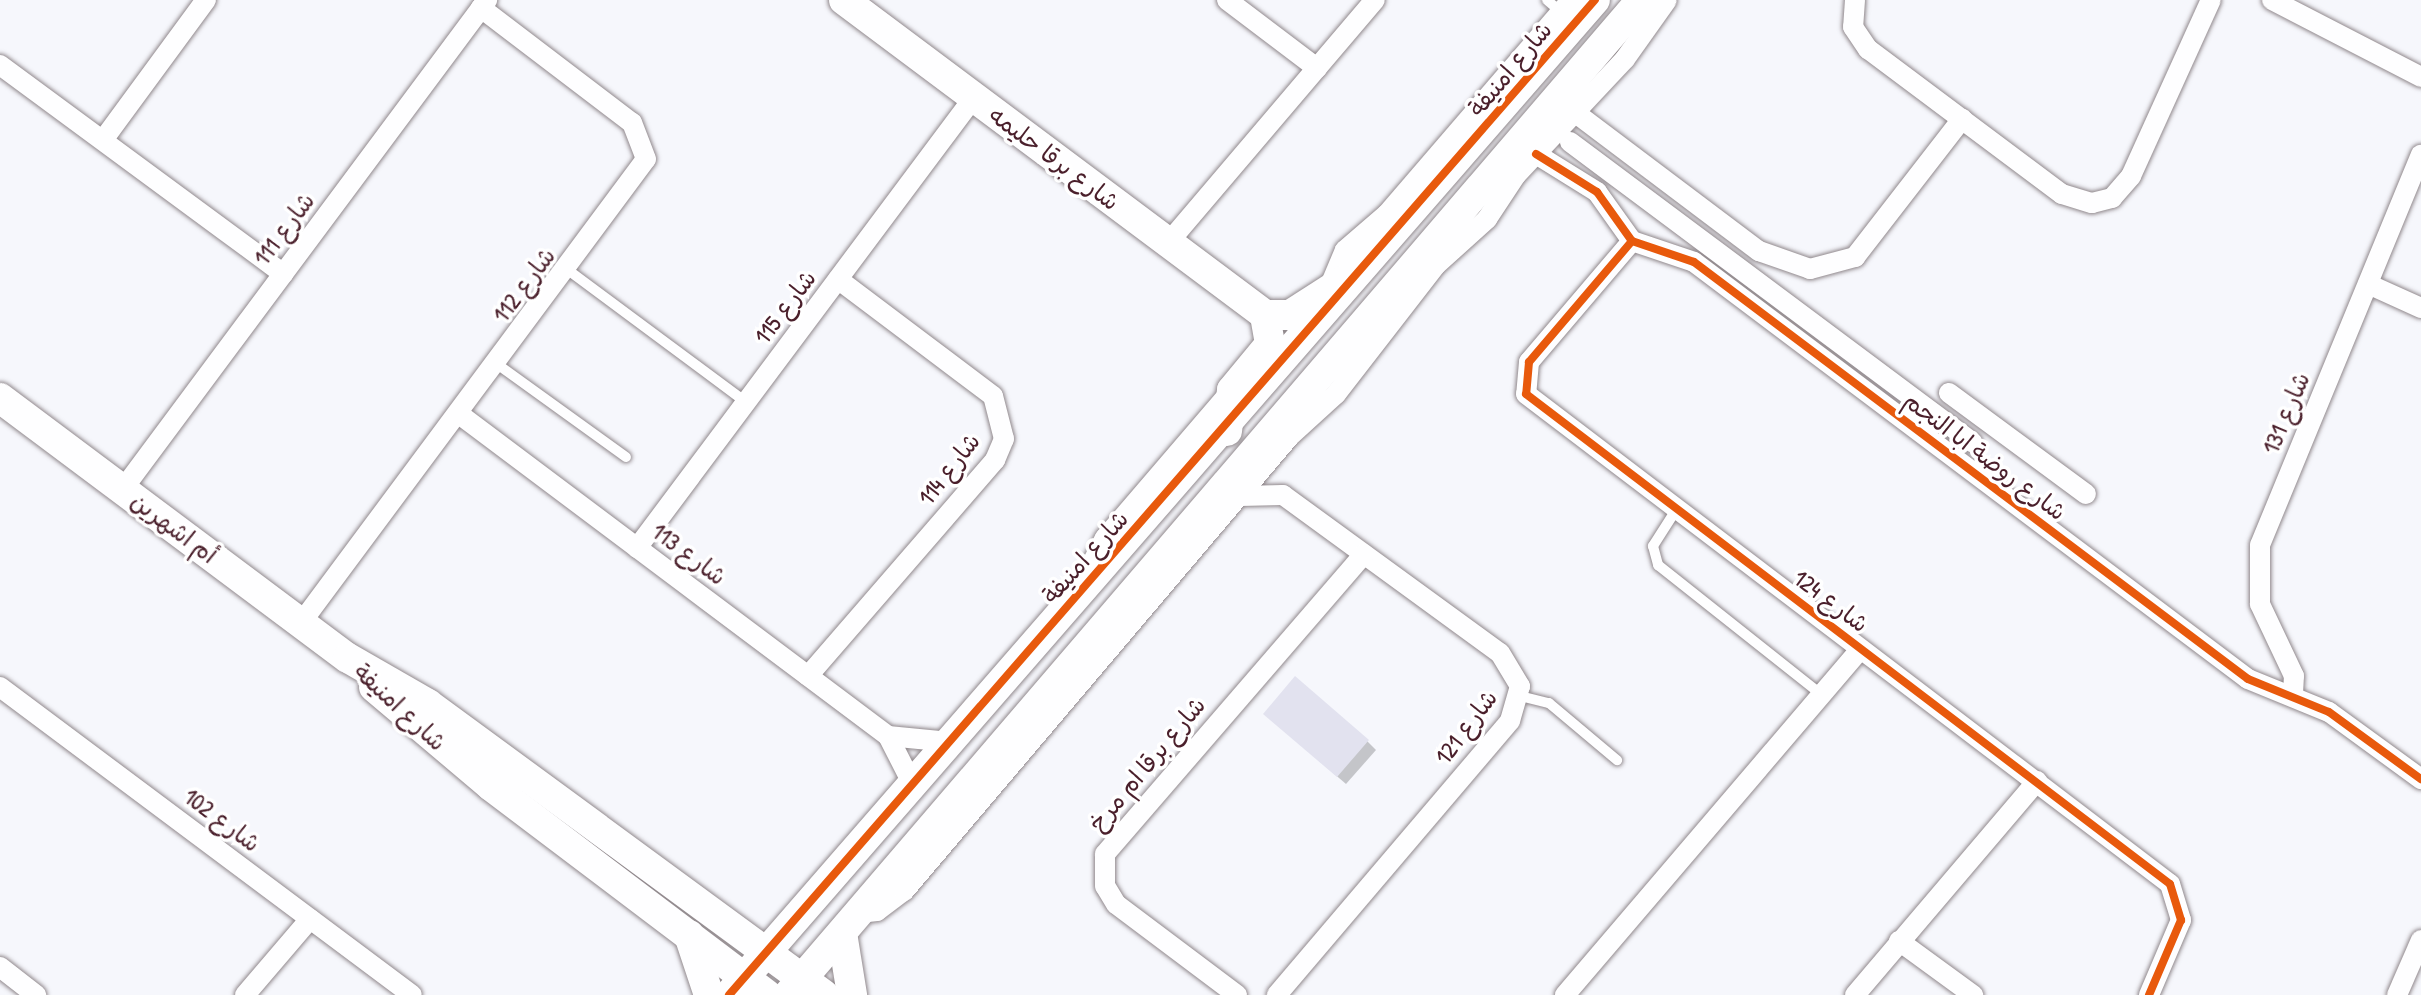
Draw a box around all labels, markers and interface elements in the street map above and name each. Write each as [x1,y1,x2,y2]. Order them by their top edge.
street label: شارع امنيفة [1462,16,1558,122]
street label: شارع برقا حليمه [983,100,1125,216]
street label: شارع 111 [247,187,321,271]
street label: شارع 112 [487,242,561,328]
street label: شارع 115 [748,264,822,350]
street label: شارع 131 [2256,368,2316,458]
street label: شارع روضة ابا النجم [1898,386,2072,526]
street label: شارع 114 [912,427,986,511]
street label: أم اشهرين [125,486,223,570]
street label: شارع امنيفة [1036,505,1134,609]
street label: شارع 113 [646,517,732,591]
street label: شارع 124 [1788,564,1874,638]
street label: شارع امنيفة [348,657,452,757]
street label: شارع 121 [1429,684,1503,770]
street label: شارع برقا ام مرخ [1083,691,1211,837]
street label: شارع 102 [178,782,266,858]

